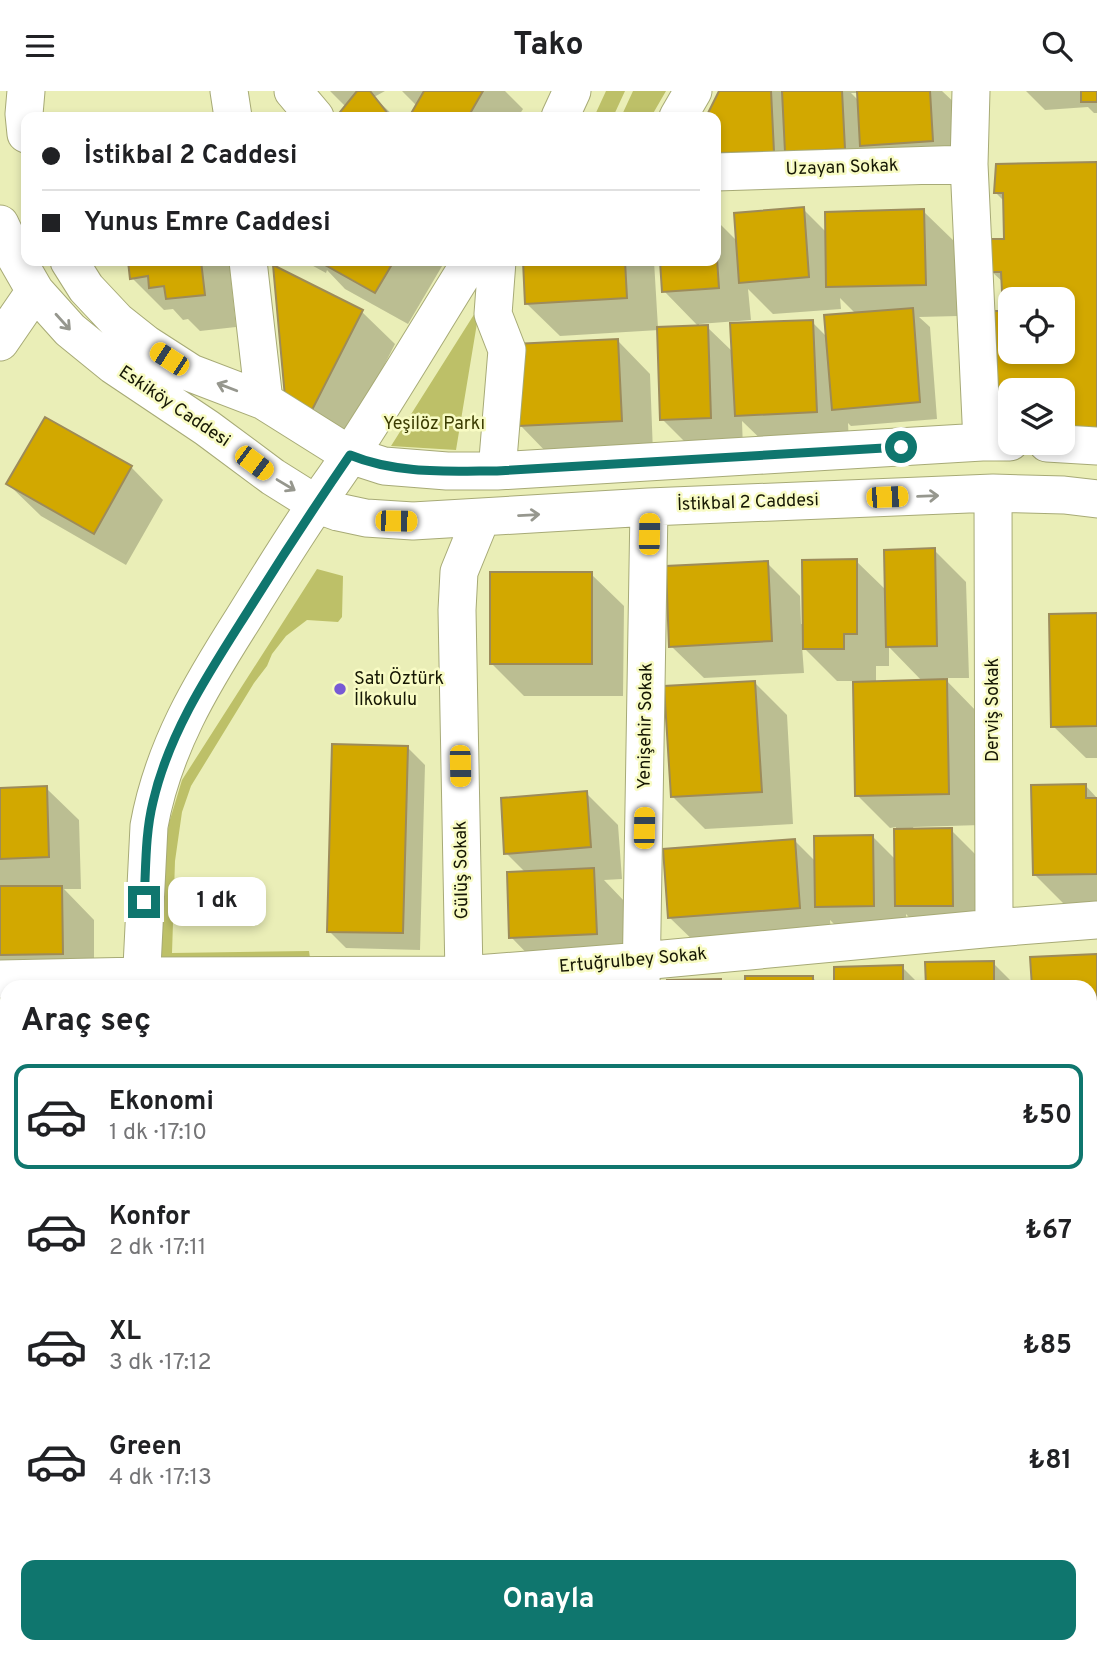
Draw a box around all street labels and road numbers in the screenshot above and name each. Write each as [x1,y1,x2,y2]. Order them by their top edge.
street label: Uzayan Sokak [785,155,899,181]
street label: Eskiköy Caddesi [114,361,234,453]
street label: İstikbal 2 Caddesi [677,487,819,517]
street label: Derviş Sokak [982,658,1005,762]
street label: Yenişehir Sokak [633,662,659,790]
street label: Gülüş Sokak [450,820,474,920]
street label: Ertuğrulbey Sokak [558,943,708,979]

